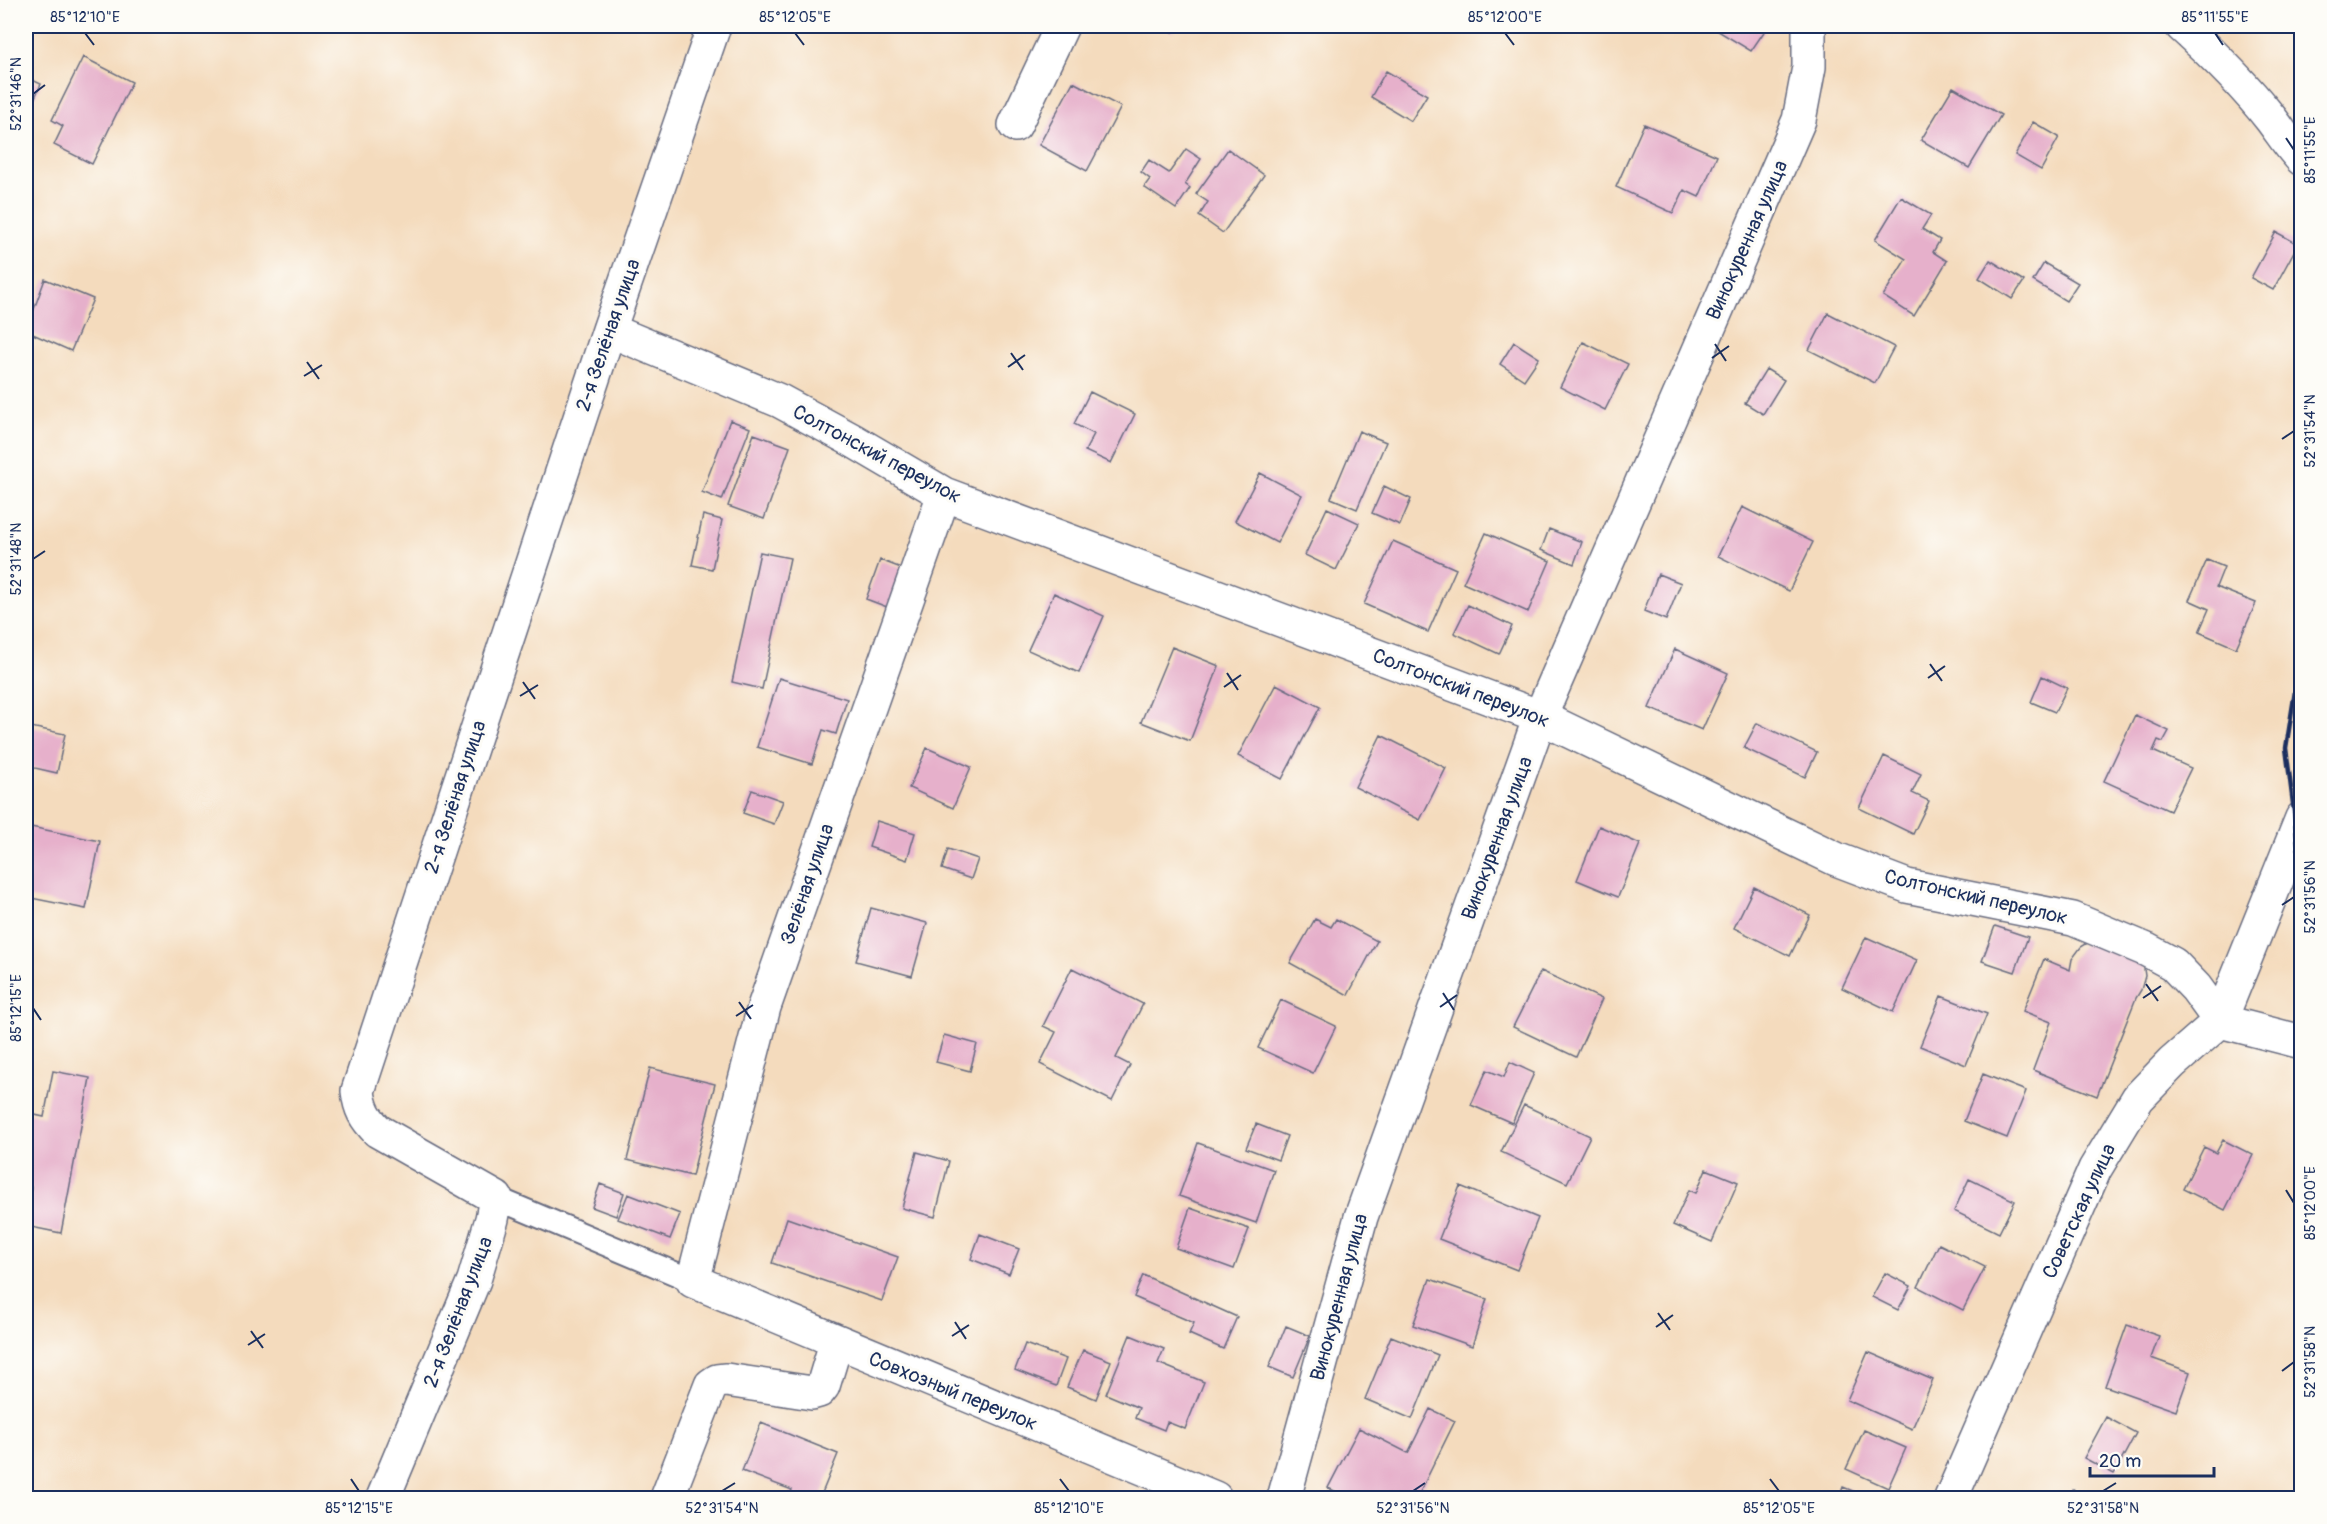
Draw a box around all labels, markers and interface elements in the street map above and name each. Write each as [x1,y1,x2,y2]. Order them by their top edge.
text: 85°12'10"E [50,8,120,27]
text: 85°12'05"E [759,8,831,27]
text: 85°12'00"E [1468,8,1542,27]
text: 85°11'55"E [2181,8,2249,27]
text: 52°31'46"N [7,57,26,131]
text: 85°11'55"E [2301,116,2320,184]
street label: Винокуренная улица [1701,156,1793,324]
street label: 2-я Зелёная улица [570,256,646,414]
text: 52°31'54"N [2301,394,2320,468]
street label: Солтонский переулок [789,399,965,509]
text: 52°31'48"N [7,523,26,595]
street label: Солтонский переулок [1369,643,1553,733]
street label: 2-я Зелёная улица [418,717,492,877]
street label: Винокуренная улица [1456,753,1538,923]
street label: Зелёная улица [775,820,839,948]
text: 52°31'56"N [2301,860,2320,934]
street label: Солтонский переулок [1882,864,2070,930]
text: 85°12'15"E [7,974,26,1042]
street label: Советская улица [2037,1140,2121,1282]
text: 85°12'00"E [2301,1166,2320,1240]
street label: Винокуренная улица [1305,1211,1373,1383]
street label: 2-я Зелёная улица [418,1233,498,1391]
text: 52°31'58"N [2301,1326,2320,1398]
street label: Совхозный переулок [865,1346,1041,1436]
scale bar [2090,1440,2214,1478]
text: 20 m [2099,1450,2141,1473]
text: 85°12'15"E [325,1499,393,1518]
text: 52°31'54"N [685,1499,759,1518]
text: 85°12'10"E [1034,1499,1104,1518]
text: 52°31'56"N [1376,1499,1450,1518]
text: 85°12'05"E [1743,1499,1815,1518]
text: 52°31'58"N [2067,1499,2139,1518]

